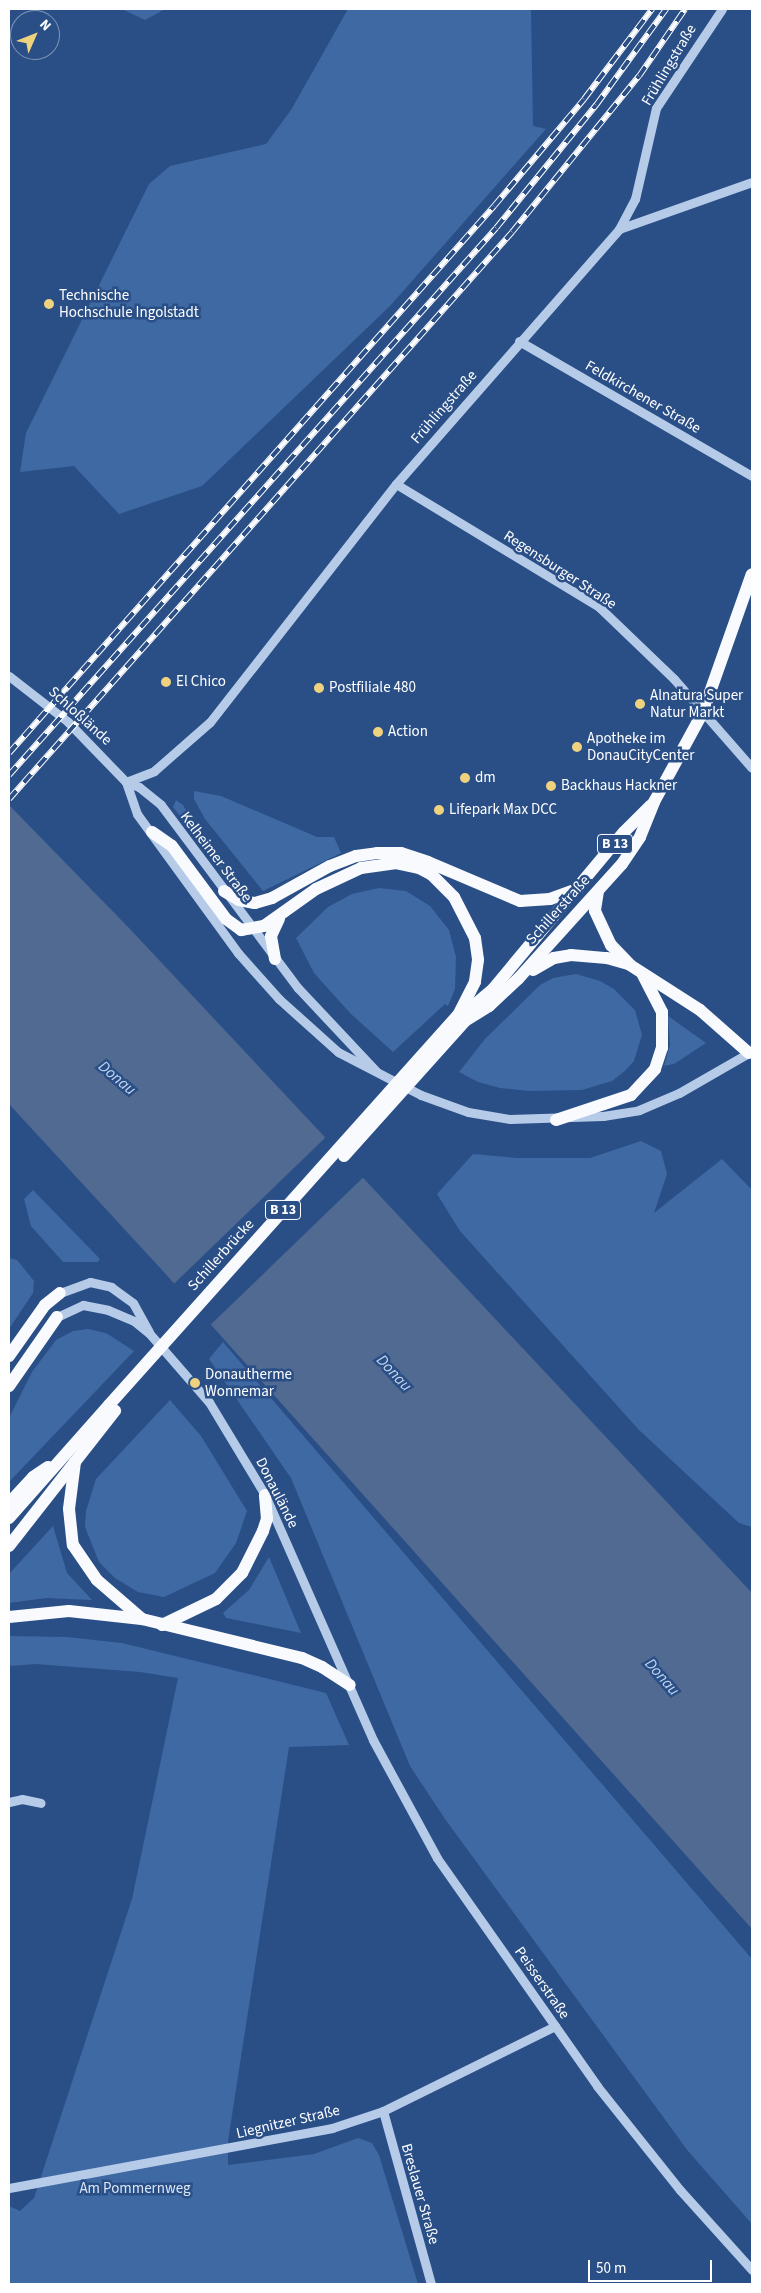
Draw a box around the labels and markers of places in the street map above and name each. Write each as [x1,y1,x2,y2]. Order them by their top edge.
place label: Technische Hochschule Ingolstadt [59,286,199,321]
marker: Technische Hochschule Ingolstadt [43,298,55,310]
place label: El Chico [176,673,226,691]
marker: El Chico [160,676,172,688]
place label: Postfiliale 480 [329,679,416,697]
marker: Postfiliale 480 [313,682,325,694]
place label: Alnatura Super Natur Markt [650,686,743,721]
marker: Alnatura Super Natur Markt [634,698,646,710]
place label: Action [388,723,428,741]
marker: Action [372,726,384,738]
place label: Apotheke im DonauCityCenter [587,729,694,764]
marker: Apotheke im DonauCityCenter [571,741,583,753]
place label: dm [475,769,496,787]
marker: dm [459,772,471,784]
place label: Backhaus Hackner [561,777,677,795]
marker: Backhaus Hackner [545,780,557,792]
place label: Lifepark Max DCC [449,801,557,819]
marker: Lifepark Max DCC [433,804,445,816]
place label: Donautherme Wonnemar [205,1365,292,1400]
marker: Donautherme Wonnemar [189,1377,201,1389]

